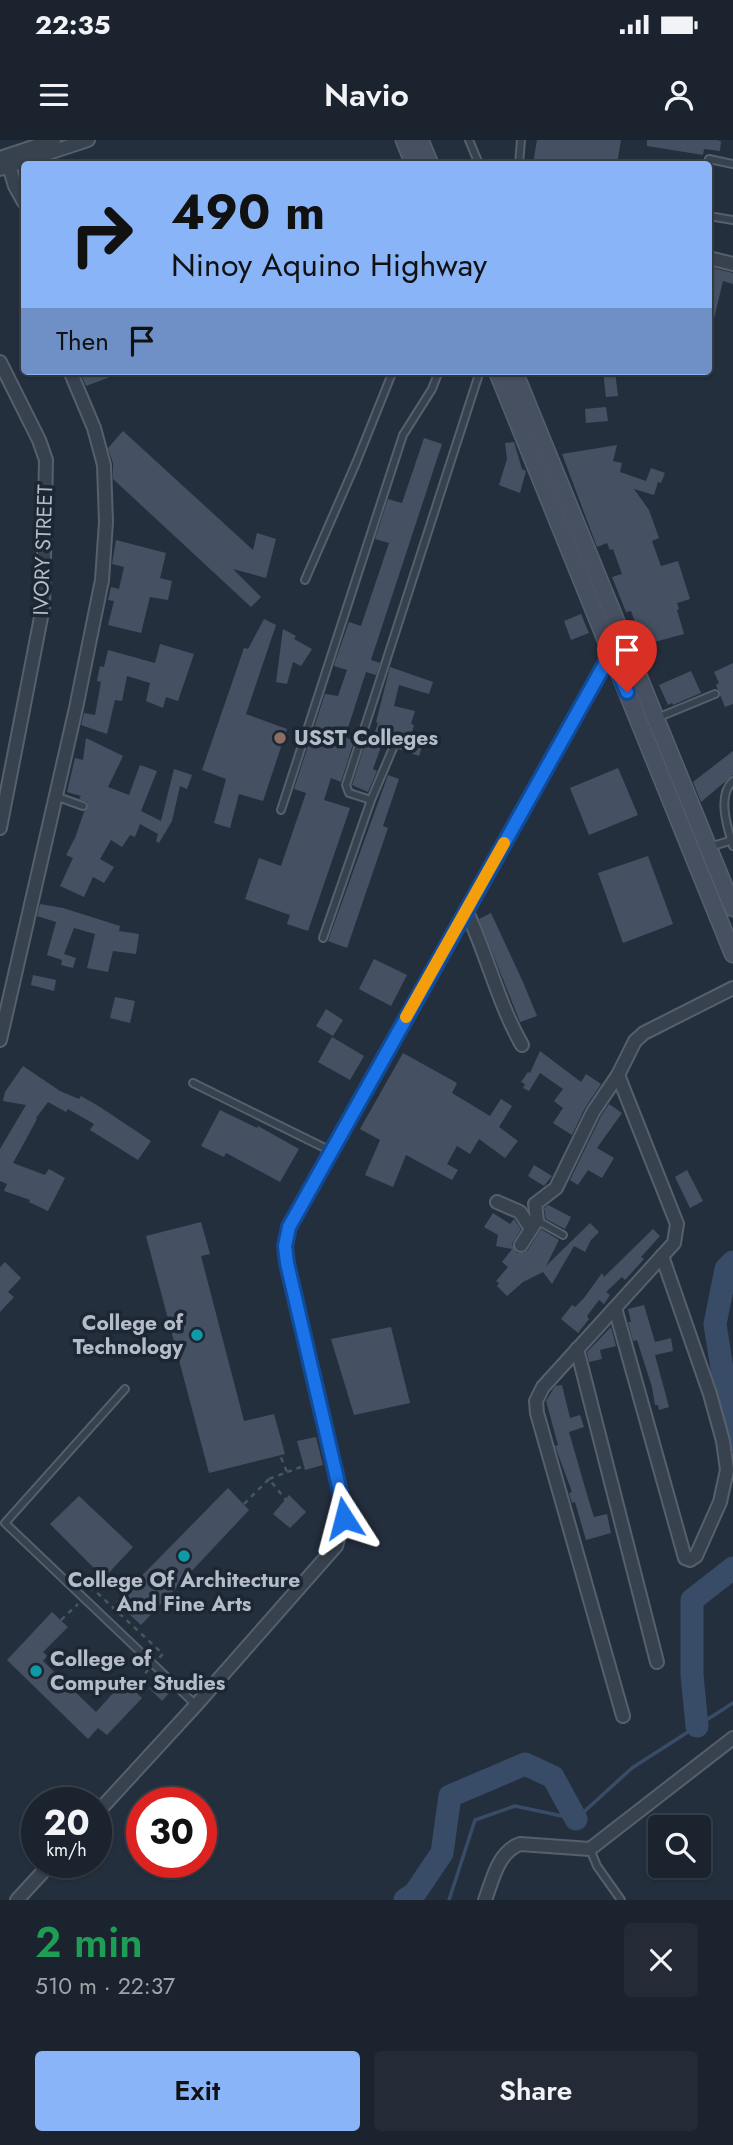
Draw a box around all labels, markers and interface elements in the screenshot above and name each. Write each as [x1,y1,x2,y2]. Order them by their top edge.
text: 22:35 [35,6,110,44]
text: Navio [324,72,409,118]
icon: menu [35,76,73,114]
icon: person [660,76,698,114]
text: 490 m [171,177,325,247]
icon: right [56,189,147,280]
text: Ninoy Aquino Highway [171,242,487,288]
text: Then [56,322,109,360]
icon: arrive [123,322,161,360]
street label: IVORY STREET [26,484,60,616]
pin [597,620,657,692]
icon: arrive [608,631,646,669]
place label: USST Colleges [294,723,438,753]
marker: USST Colleges [272,730,288,746]
place label: College of Technology [73,1308,184,1362]
marker: College of Technology [189,1327,205,1343]
position arrow [307,1481,381,1555]
marker: College Of Architecture And Fine Arts [176,1548,192,1564]
place label: College Of Architecture And Fine Arts [68,1565,300,1619]
place label: College of Computer Studies [50,1644,226,1698]
marker: College of Computer Studies [28,1663,44,1679]
speed limit sign: 30 [126,1787,217,1878]
text: 20 [43,1798,90,1848]
map controls [648,1815,711,1878]
button: search [648,1815,711,1878]
text: km/h [46,1837,87,1863]
text: 2 min [35,1912,143,1973]
button: close [624,1923,698,1997]
text: 510 m · 22:37 [35,1969,175,2003]
button: Exit [35,2051,360,2131]
button: Share [374,2051,698,2131]

